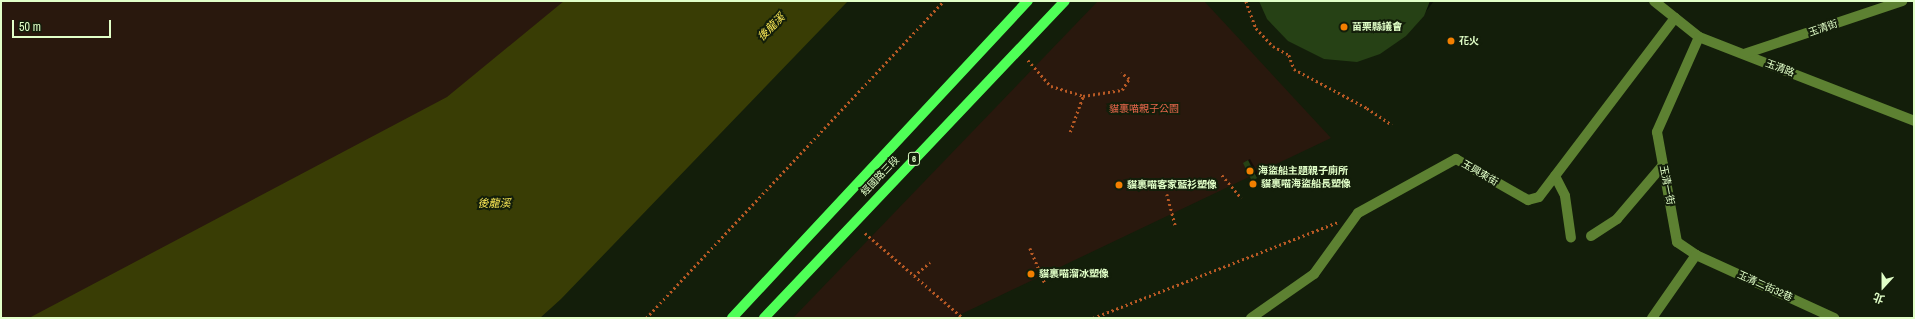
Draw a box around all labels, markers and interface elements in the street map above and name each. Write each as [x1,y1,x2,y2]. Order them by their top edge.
water label: 後龍溪 [755,11,787,43]
scale bar [14,12,113,38]
street label: 玉清街 [1807,17,1839,39]
text: 50 m [19,19,41,35]
place label: 苗栗縣議會 [1352,21,1402,33]
marker: 苗栗縣議會 [1339,22,1349,32]
place label: 花火 [1459,35,1479,47]
marker: 花火 [1446,36,1456,46]
street label: 玉清路 [1764,57,1796,79]
park label: 貓裏喵親子公園 [1109,103,1179,115]
road number: 6 [907,152,921,166]
street label: 經國路三段 [858,154,902,198]
street label: 玉興東街 [1460,158,1500,188]
street label: 玉清一街 [1657,164,1677,206]
place label: 海盜船主題親子廁所 [1258,165,1348,177]
marker: 海盜船主題親子廁所 [1245,166,1255,176]
place label: 貓裏喵海盜船長塑像 [1261,178,1351,190]
place label: 貓裏喵客家藍衫塑像 [1127,179,1217,191]
marker: 貓裏喵海盜船長塑像 [1248,179,1258,189]
marker: 貓裏喵客家藍衫塑像 [1114,180,1124,190]
water label: 後龍溪 [478,196,510,210]
north arrow [1863,267,1903,307]
place label: 貓裏喵溜冰塑像 [1039,268,1109,280]
street label: 玉清二街32巷 [1736,268,1794,304]
marker: 貓裏喵溜冰塑像 [1026,269,1036,279]
text: 北 [1871,290,1886,307]

